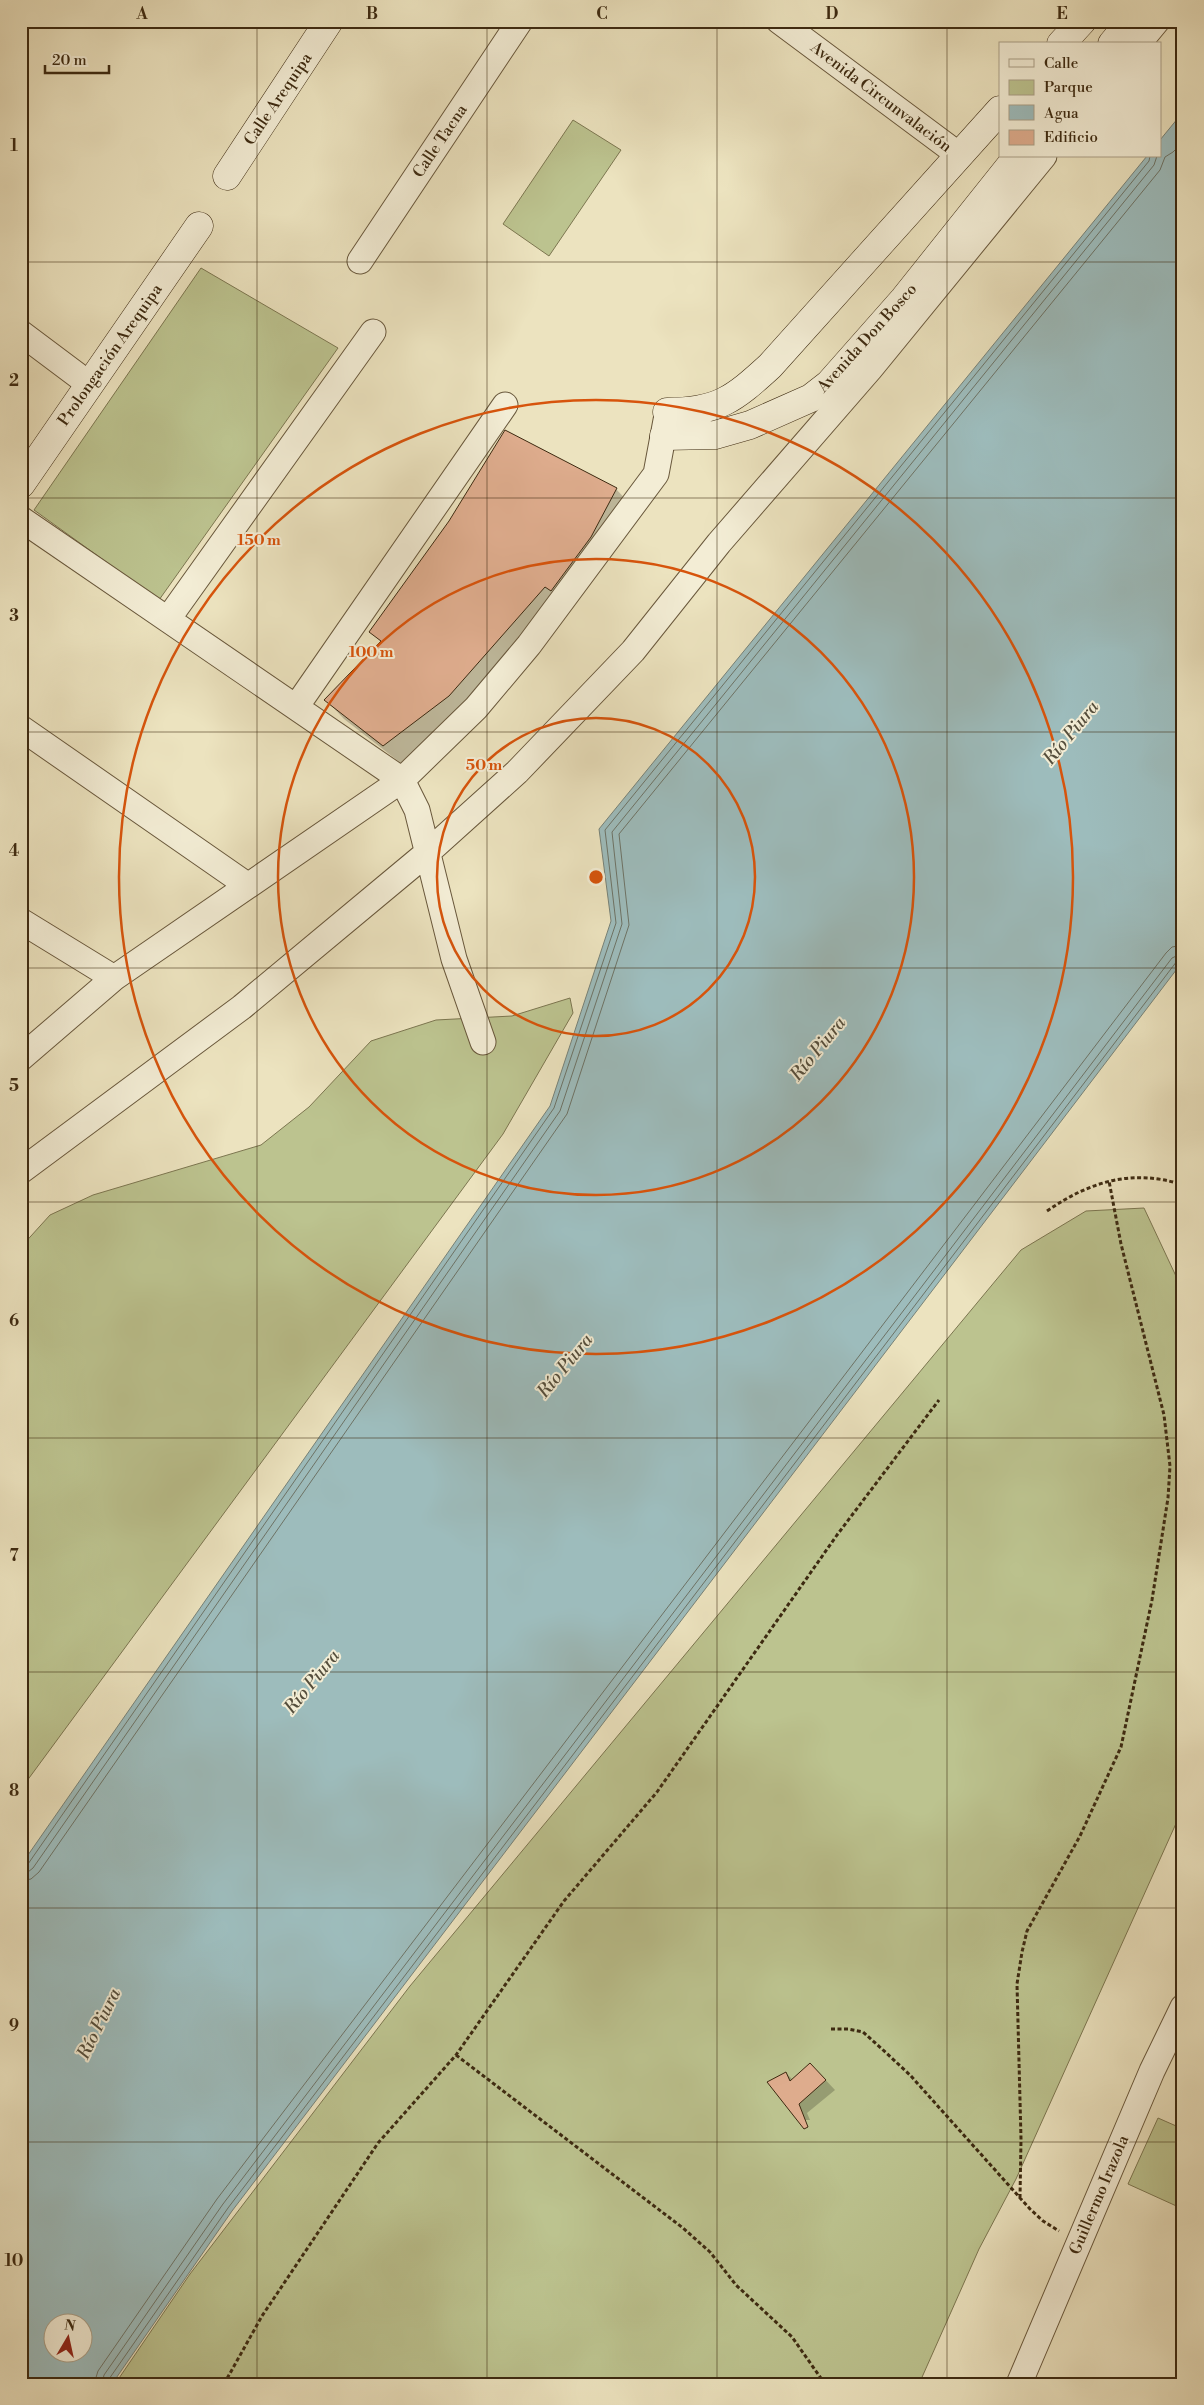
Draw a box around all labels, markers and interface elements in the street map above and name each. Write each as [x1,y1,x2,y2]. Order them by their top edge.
text: A [135,4,148,24]
text: B [366,4,378,24]
text: C [596,4,608,24]
text: D [826,4,839,24]
text: E [1056,4,1068,24]
street label: Avenida Circunvalación [806,37,956,157]
scale bar [45,42,109,74]
legend [999,42,1162,158]
street label: Calle Arequipa [240,48,317,149]
text: 20 m [52,51,87,70]
text: Calle [1044,54,1078,73]
text: Parque [1044,78,1093,97]
street label: Calle Tacna [408,100,472,181]
text: Agua [1043,104,1079,123]
text: Edificio [1044,128,1098,147]
text: 1 [10,136,18,156]
street label: Prolongación Arequipa [53,279,167,430]
street label: Avenida Don Bosco [812,279,921,397]
text: 2 [9,371,19,391]
text: 150 m [237,531,281,550]
text: 3 [9,606,19,626]
text: 100 m [349,643,394,662]
water label: Río Piura [1038,695,1104,771]
text: 50 m [466,756,502,775]
text: 4 [9,841,20,861]
centre of rings [587,868,605,886]
water label: Río Piura [785,1011,851,1087]
text: 5 [9,1076,19,1096]
text: 6 [9,1311,19,1331]
water label: Río Piura [532,1328,598,1404]
text: 7 [9,1546,19,1566]
water label: Río Piura [279,1644,345,1720]
text: 8 [9,1781,19,1801]
water label: Río Piura [72,1984,126,2064]
text: 9 [9,2016,19,2036]
street label: Guillermo Irazola [1065,2131,1134,2258]
text: 10 [5,2251,23,2271]
north arrow [42,2312,92,2362]
text: N [63,2316,77,2336]

